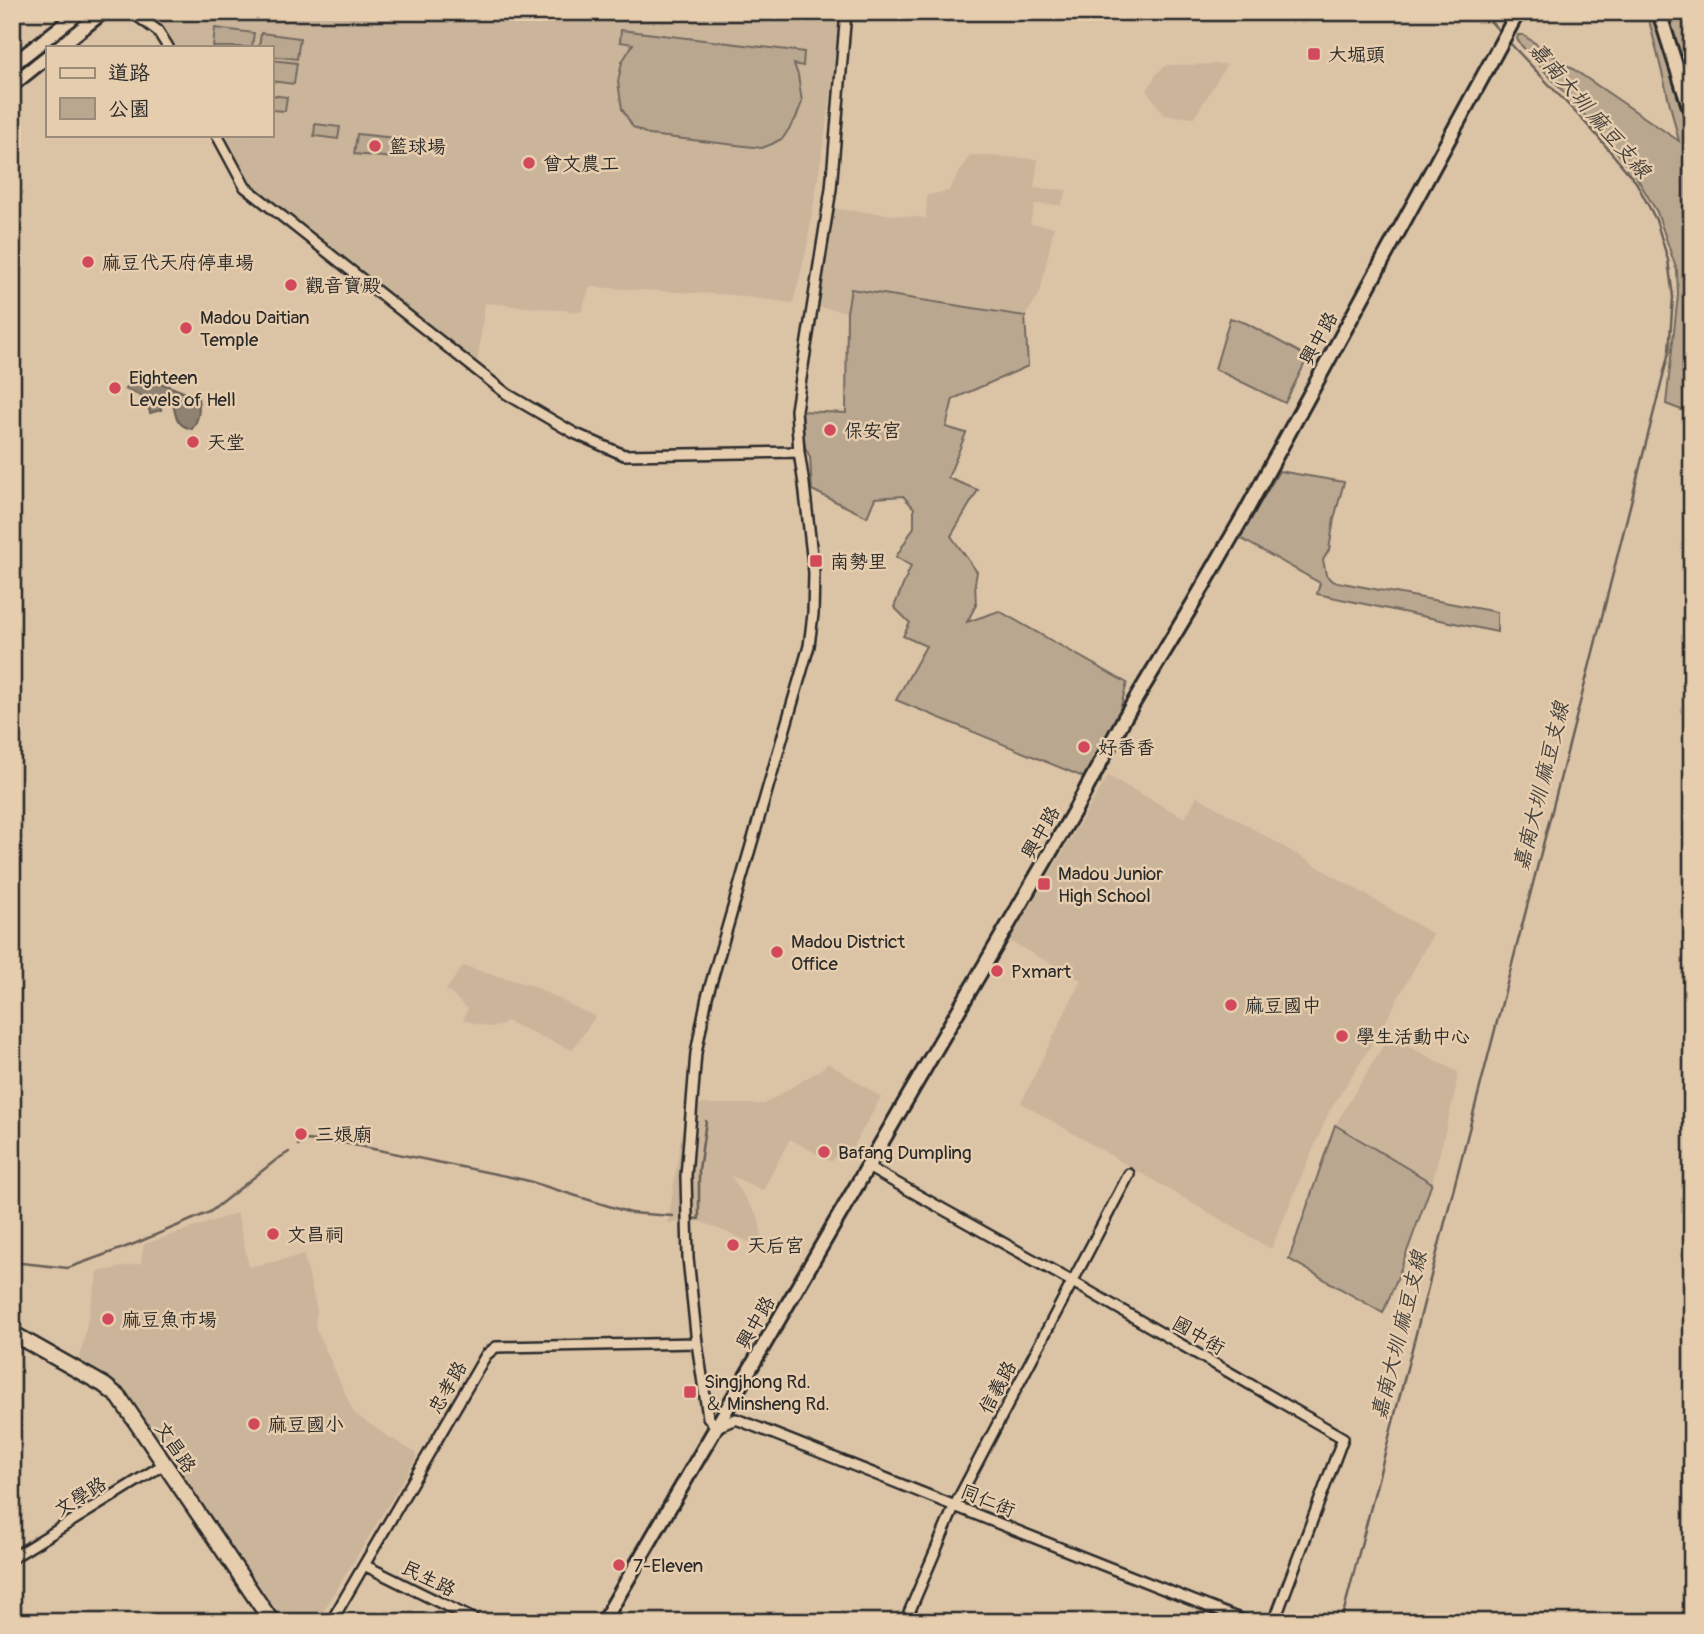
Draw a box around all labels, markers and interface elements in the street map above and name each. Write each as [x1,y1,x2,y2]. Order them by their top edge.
water label: 嘉南大圳 麻豆支線 [1523,36,1657,185]
place label: 大堀頭 [1328,43,1385,67]
legend [46,46,273,136]
marker: 大堀頭 [1306,46,1322,62]
text: 道路 [108,60,150,87]
text: 公園 [108,96,150,123]
place label: 籃球場 [389,135,446,159]
marker: 籃球場 [367,138,383,154]
place label: 曾文農工 [543,152,619,176]
marker: 曾文農工 [521,155,537,171]
place label: 麻豆代天府停車場 [102,251,254,275]
marker: 麻豆代天府停車場 [80,254,96,270]
place label: 觀音寶殿 [305,274,381,298]
marker: 觀音寶殿 [283,277,299,293]
place label: Madou Daitian Temple [200,306,310,352]
street label: 興中路 [1295,308,1343,369]
marker: Madou Daitian Temple [178,320,194,336]
place label: Eighteen Levels of Hell [129,366,236,412]
marker: Eighteen Levels of Hell [107,380,123,396]
place label: 保安宮 [844,419,901,443]
marker: 保安宮 [822,422,838,438]
place label: 天堂 [207,431,245,455]
marker: 天堂 [185,434,201,450]
place label: 南勢里 [830,550,887,574]
marker: 南勢里 [808,553,824,569]
water label: 嘉南大圳 麻豆支線 [1508,698,1576,873]
place label: 好香香 [1098,736,1155,760]
marker: 好香香 [1076,739,1092,755]
street label: 興中路 [1016,802,1066,863]
place label: Madou Junior High School [1058,862,1163,908]
marker: Madou Junior High School [1036,876,1052,892]
place label: Madou District Office [791,930,906,976]
marker: Madou District Office [769,944,785,960]
place label: Pxmart [1011,960,1071,984]
marker: Pxmart [989,963,1005,979]
place label: 麻豆國中 [1245,994,1321,1018]
marker: 麻豆國中 [1223,997,1239,1013]
place label: 學生活動中心 [1356,1025,1470,1049]
marker: 學生活動中心 [1334,1028,1350,1044]
place label: 三娘廟 [315,1123,372,1147]
marker: 三娘廟 [293,1126,309,1142]
place label: Bafang Dumpling [838,1141,972,1165]
marker: Bafang Dumpling [816,1144,832,1160]
place label: 文昌祠 [287,1223,344,1247]
marker: 文昌祠 [265,1226,281,1242]
place label: 天后宮 [747,1234,804,1258]
marker: 天后宮 [725,1237,741,1253]
water label: 嘉南大圳 麻豆支線 [1366,1247,1434,1422]
street label: 興中路 [731,1292,781,1353]
place label: 麻豆魚市場 [122,1308,217,1332]
marker: 麻豆魚市場 [100,1311,116,1327]
street label: 國中街 [1168,1311,1229,1361]
street label: 忠孝路 [423,1357,473,1418]
street label: 信義路 [974,1357,1022,1418]
place label: Singjhong Rd. ＆ Minsheng Rd. [704,1370,830,1416]
marker: Singjhong Rd. ＆ Minsheng Rd. [682,1384,698,1400]
place label: 麻豆國小 [268,1413,344,1437]
marker: 麻豆國小 [246,1416,262,1432]
street label: 文昌路 [149,1417,201,1478]
street label: 文學路 [50,1472,111,1522]
street label: 同仁街 [957,1479,1019,1523]
place label: 7-Eleven [633,1554,703,1578]
street label: 民生路 [398,1556,459,1602]
marker: 7-Eleven [611,1557,627,1573]

